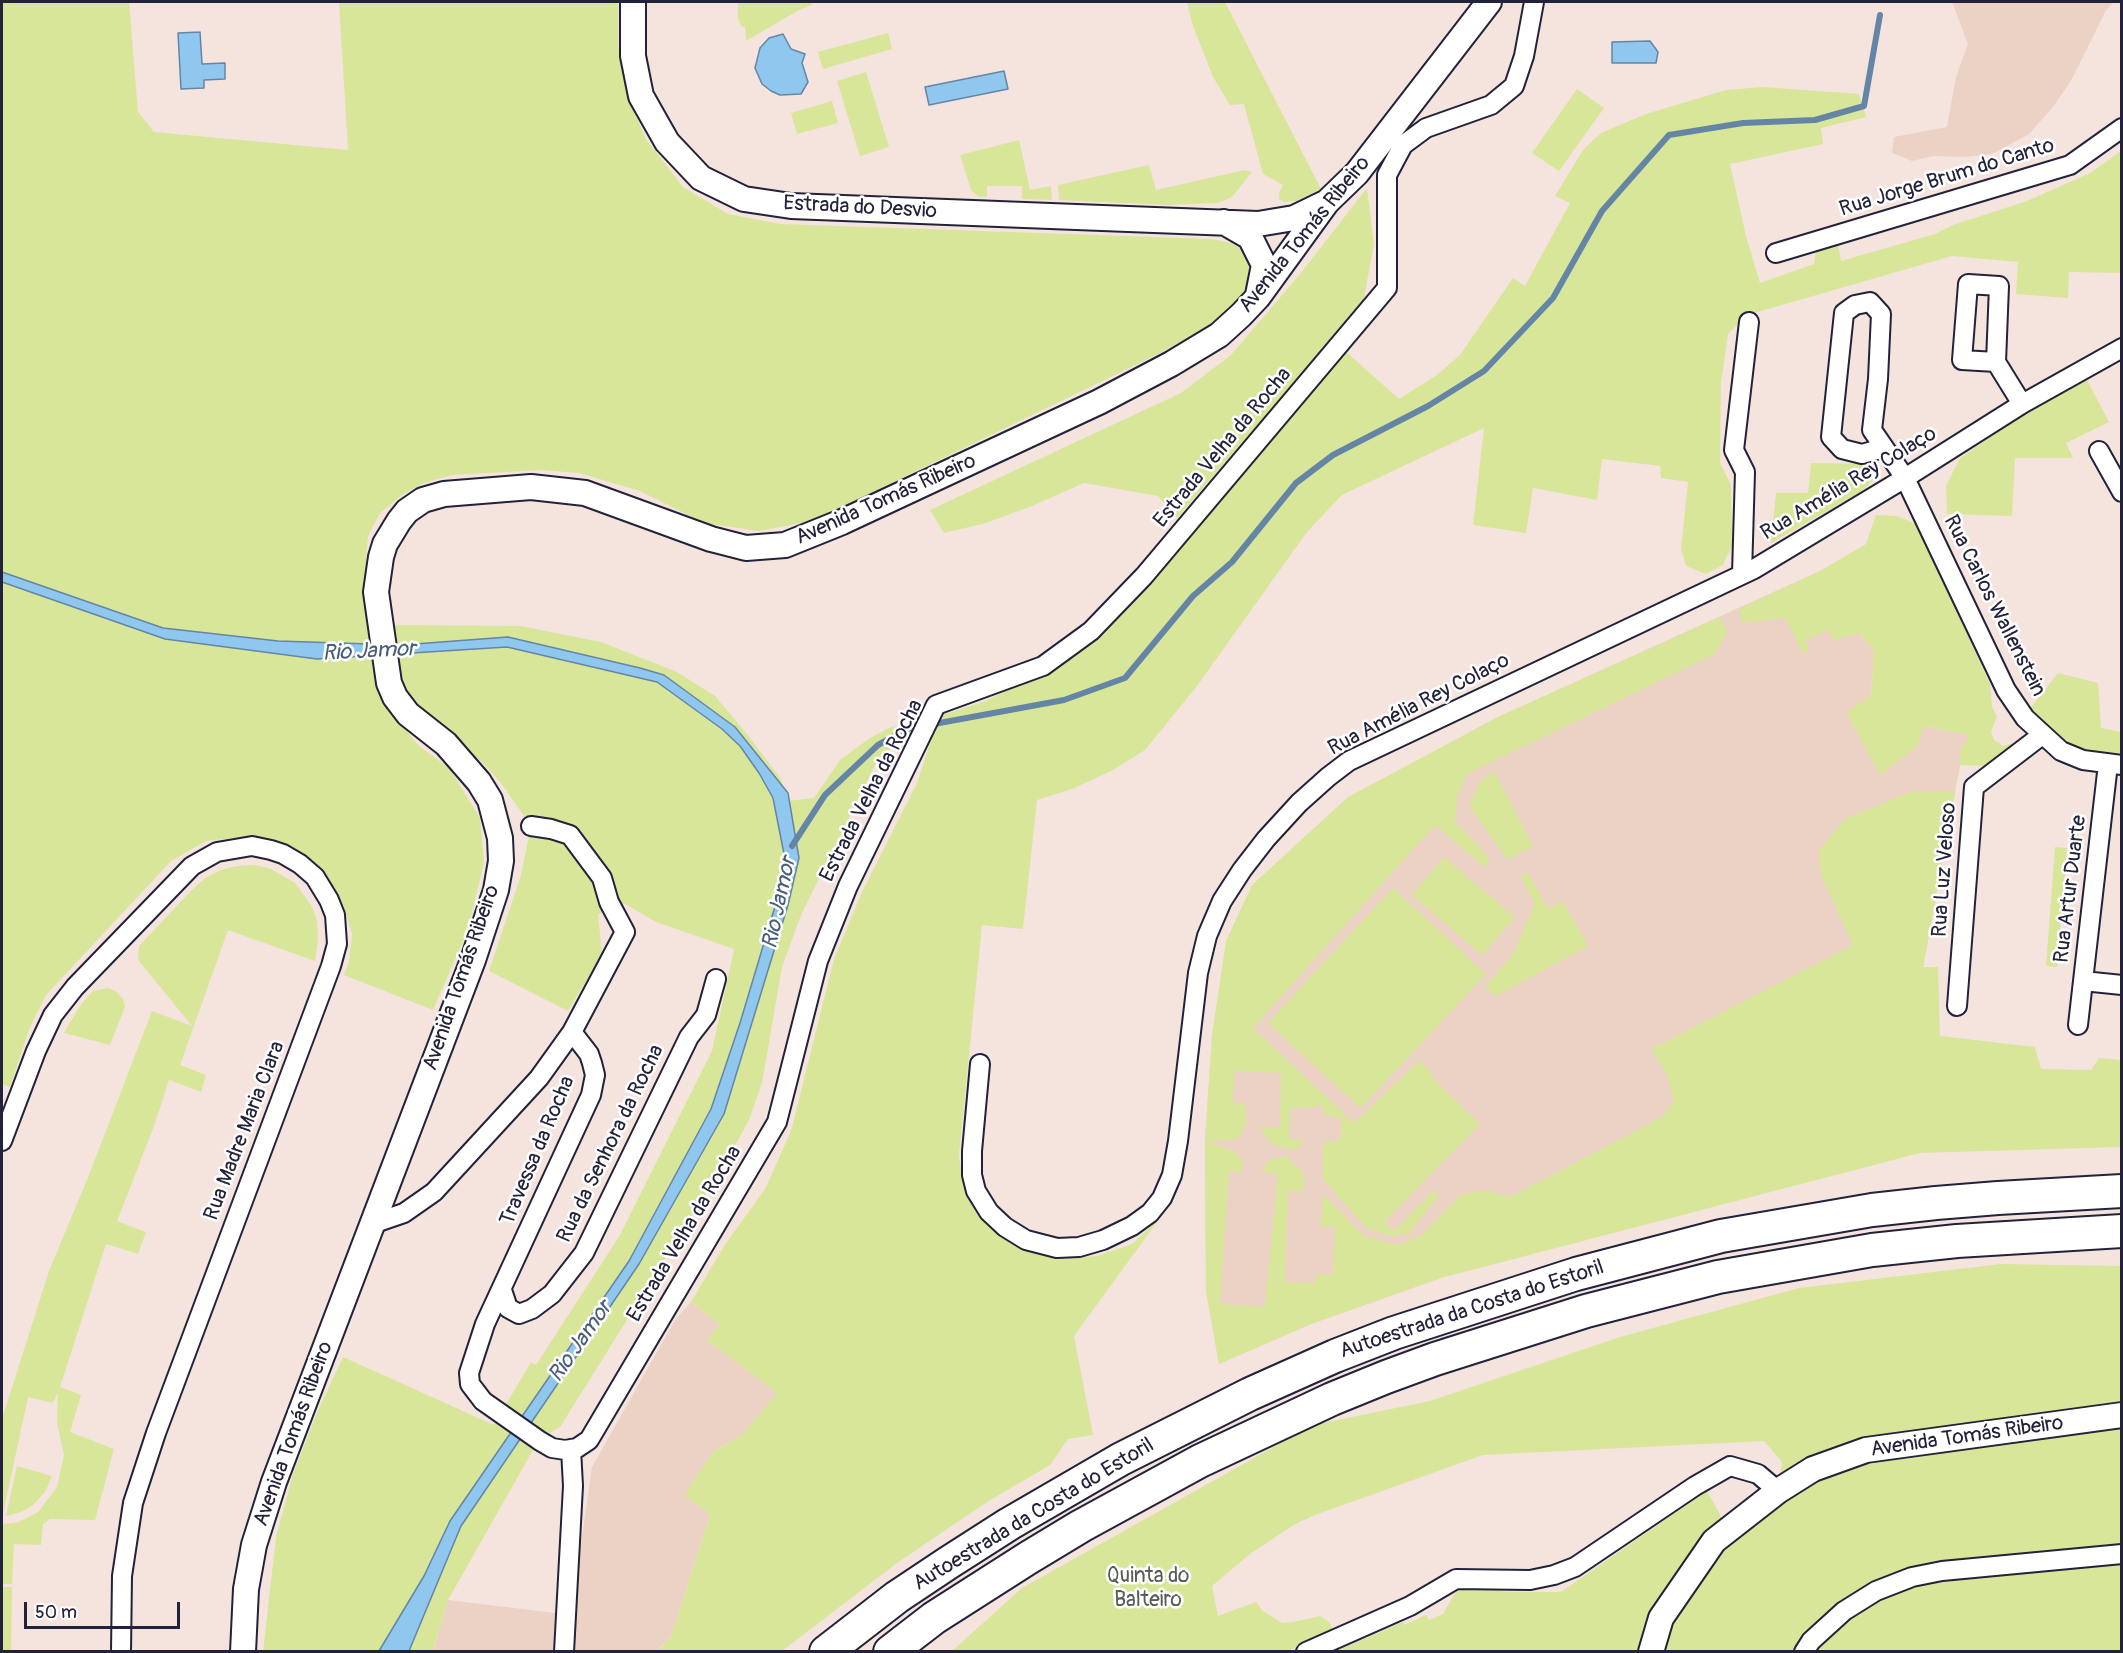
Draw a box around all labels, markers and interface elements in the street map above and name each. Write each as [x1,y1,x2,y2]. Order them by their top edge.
street label: Rua Jorge Brum do Canto [1837,133,2057,223]
street label: Avenida Tomás Ribeiro [1234,152,1376,318]
street label: Estrada do Desvio [783,191,937,225]
street label: Estrada Velha da Rocha [1149,363,1297,533]
street label: Rua Amélia Rey Colaço [1757,422,1941,546]
street label: Avenida Tomás Ribeiro [792,449,980,551]
street label: Rua Carlos Wallenstein [1937,511,2051,701]
water label: Rio Jamor [322,636,416,668]
street label: Rua Amélia Rey Colaço [1324,648,1514,762]
street label: Estrada Velha da Rocha [815,696,929,886]
street label: Rua Luz Veloso [1928,802,1962,938]
street label: Rua Artur Duarte [2049,814,2093,964]
water label: Rio Jamor [757,855,803,951]
street label: Avenida Tomás Ribeiro [418,882,506,1074]
street label: Rua Madre Maria Clara [199,1038,291,1224]
street label: Rua da Senhora da Rocha [552,1041,670,1247]
street label: Travessa da Rocha [495,1073,581,1229]
street label: Estrada Velha da Rocha [622,1141,748,1327]
street label: Autoestrada da Costa do Estoril [1337,1255,1607,1365]
water label: Rio Jamor [543,1296,619,1388]
street label: Avenida Tomás Ribeiro [249,1338,339,1530]
street label: Avenida Tomás Ribeiro [1869,1411,2065,1463]
street label: Autoestrada da Costa do Estoril [909,1433,1159,1597]
park label: Quinta do Balteiro [1107,1564,1189,1614]
scale bar [27,1590,183,1628]
text: 50 m [35,1601,77,1624]

